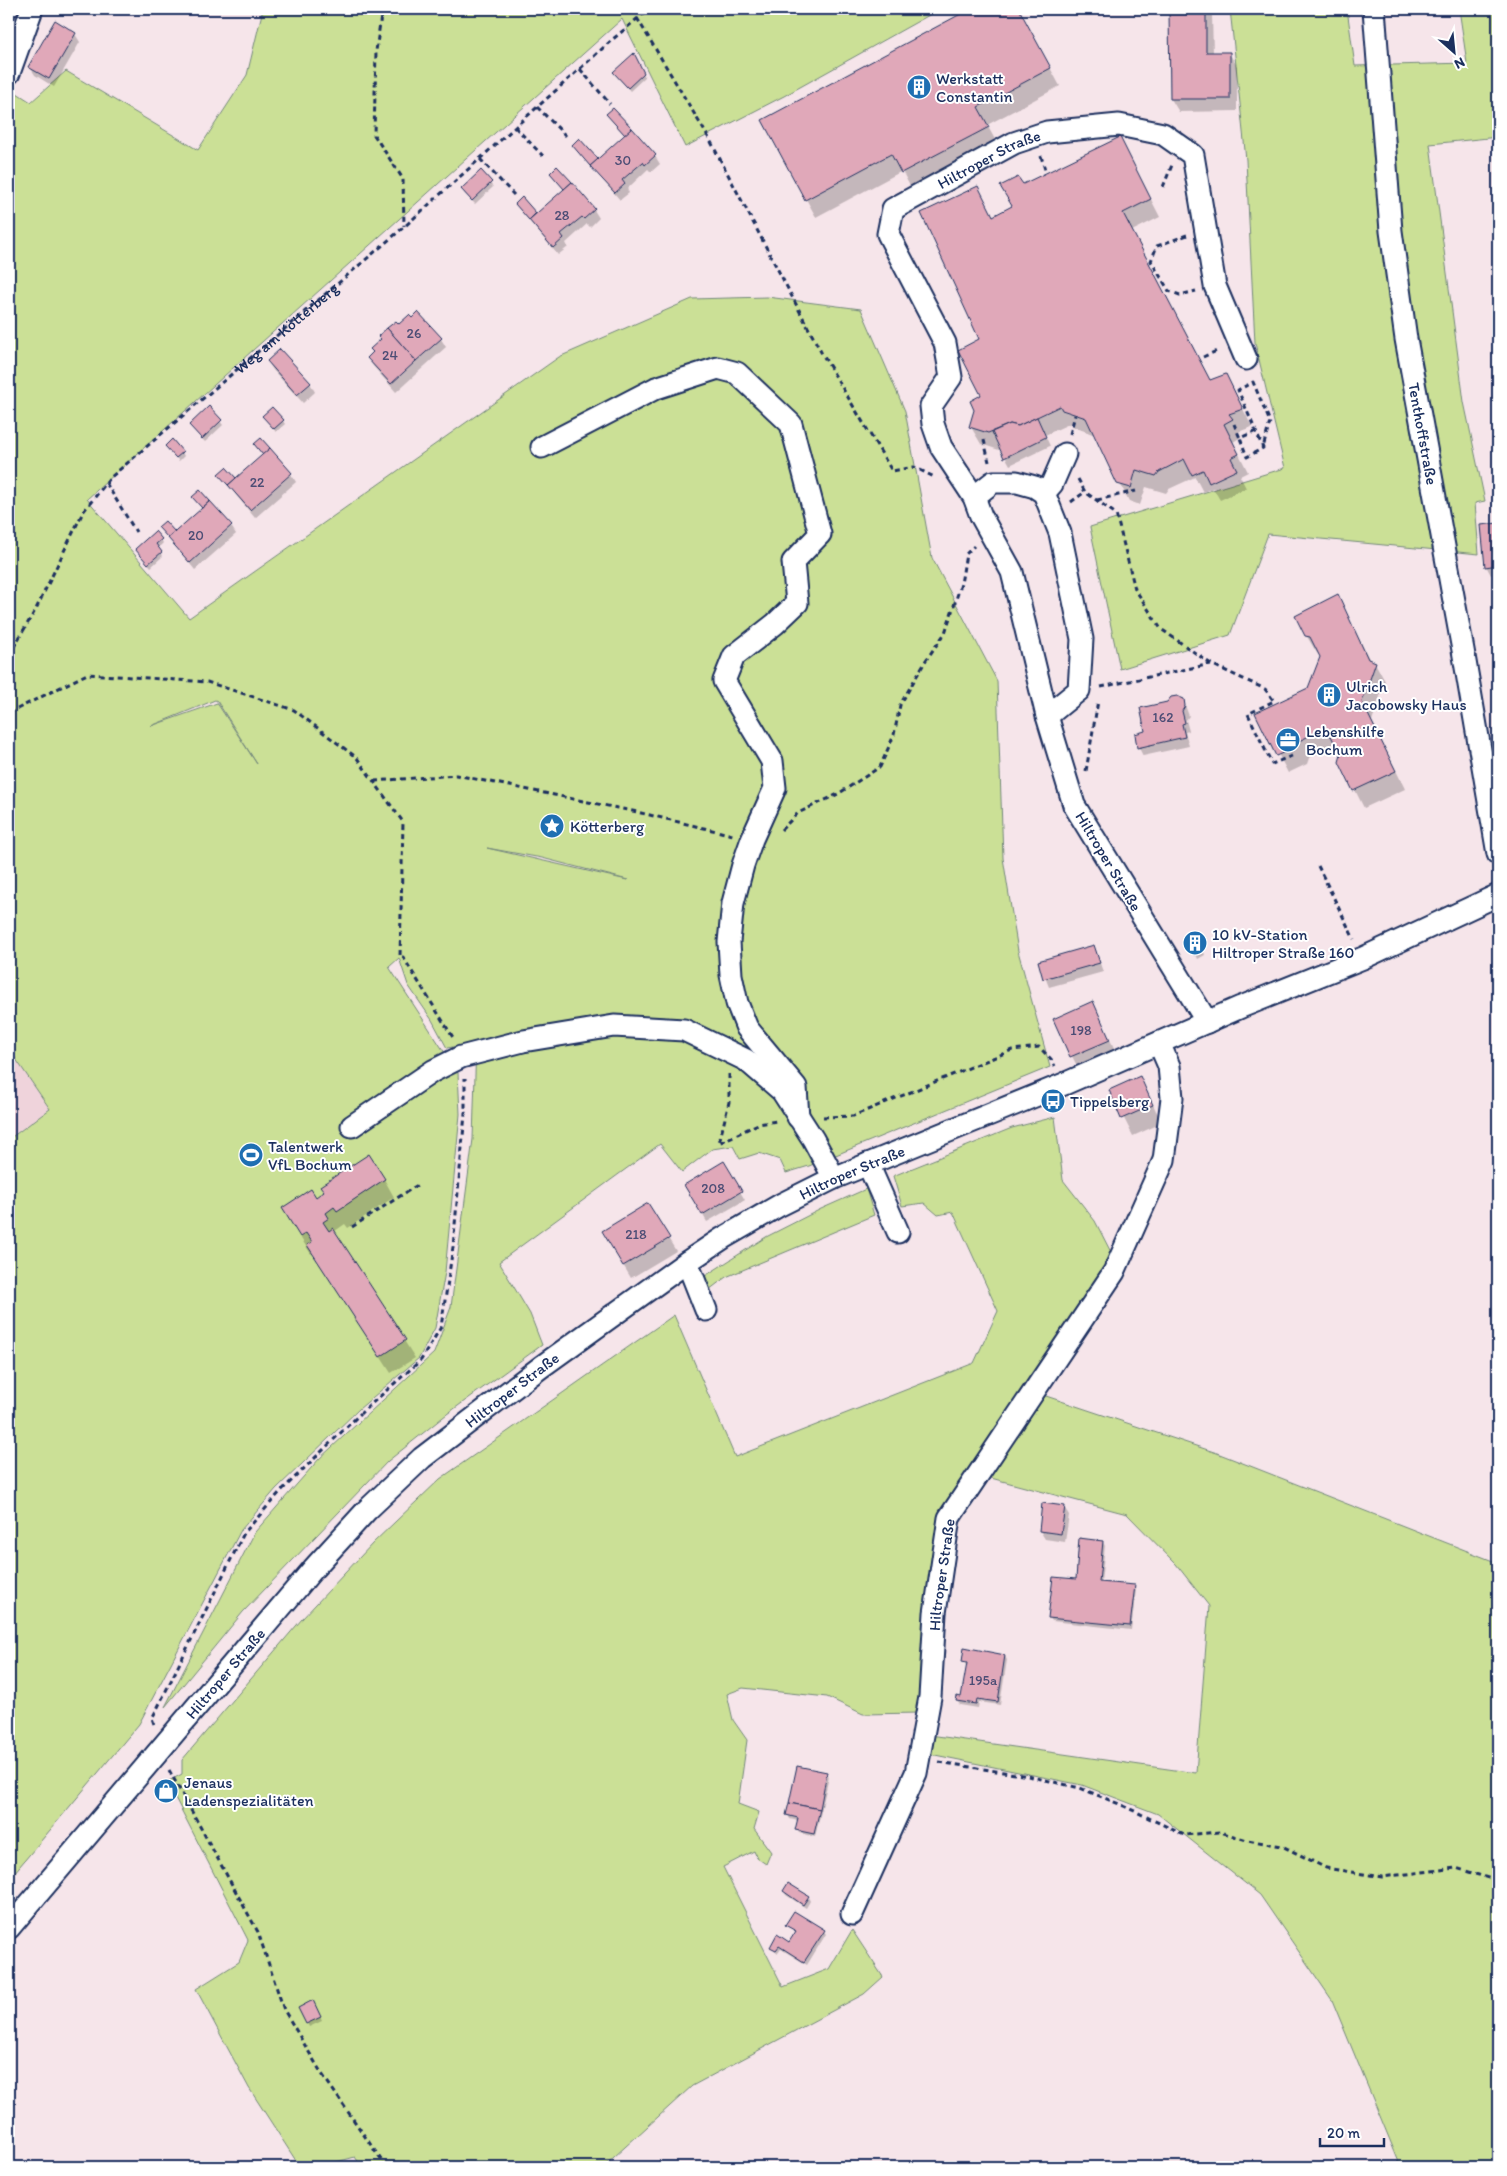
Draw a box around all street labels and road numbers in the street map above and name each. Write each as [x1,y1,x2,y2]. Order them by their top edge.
street label: Hiltroper Straße [934,126,1043,193]
street label: Weg am Kötterberg [230,278,343,378]
street label: Tenthoffstraße [1404,381,1442,487]
street label: Hiltroper Straße [1071,808,1146,915]
street label: Hiltroper Straße [796,1141,908,1204]
street label: Hiltroper Straße [461,1348,563,1432]
street label: Hiltroper Straße [925,1517,959,1631]
street label: Hiltroper Straße [181,1624,269,1723]

